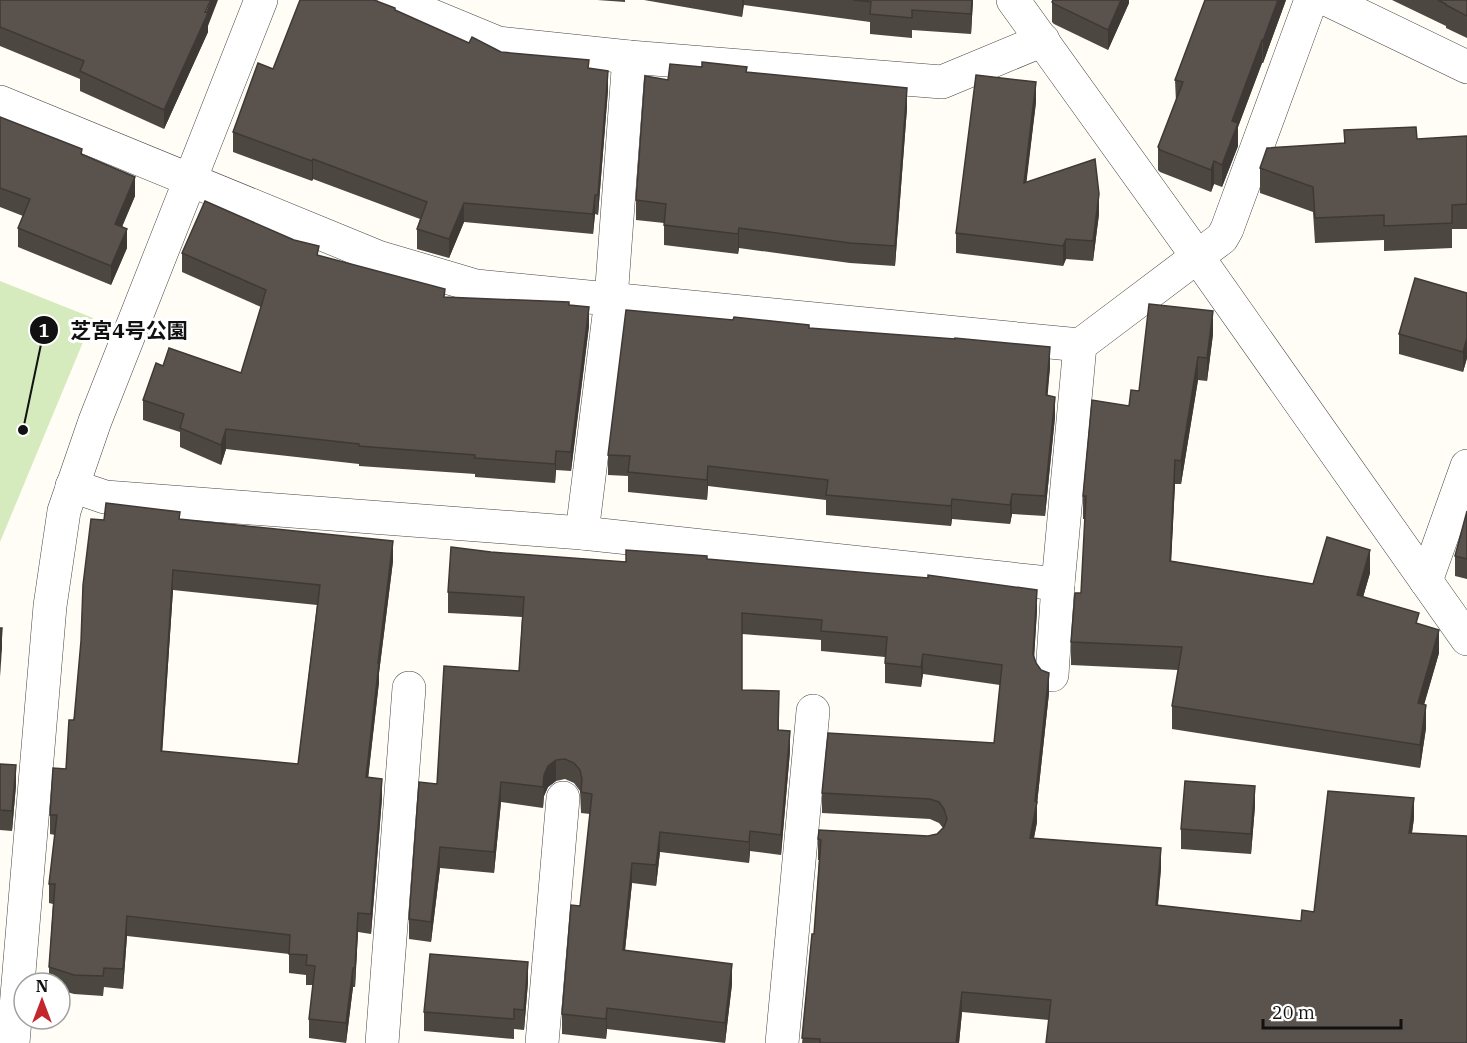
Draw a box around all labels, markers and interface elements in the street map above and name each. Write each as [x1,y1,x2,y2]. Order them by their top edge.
callout: 芝宮4号公園 [29,311,200,350]
text: 芝宮4号公園 [70,316,188,344]
text: 1 [39,319,50,342]
north arrow [12,971,72,1031]
text: N [36,976,48,996]
scale bar [1263,992,1401,1030]
text: 20 m [1272,1001,1315,1024]

